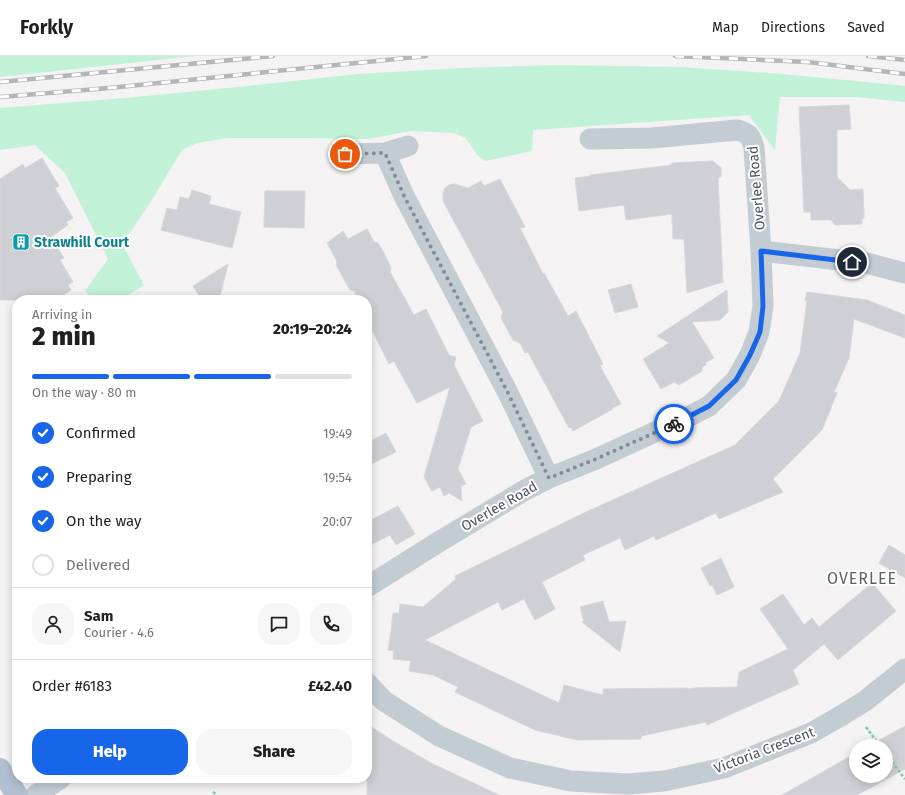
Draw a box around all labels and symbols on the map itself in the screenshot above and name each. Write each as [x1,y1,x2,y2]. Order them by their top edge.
pin [328,137,362,171]
street label: Overlee Road [744,145,769,231]
building icon: Strawhill Court [11,232,31,252]
place label: Strawhill Court [34,234,130,251]
pin [835,245,869,279]
courier [654,404,694,444]
street label: Overlee Road [458,478,540,535]
district label: OVERLEE [827,569,897,588]
street label: Victoria Crescent [712,723,818,777]

